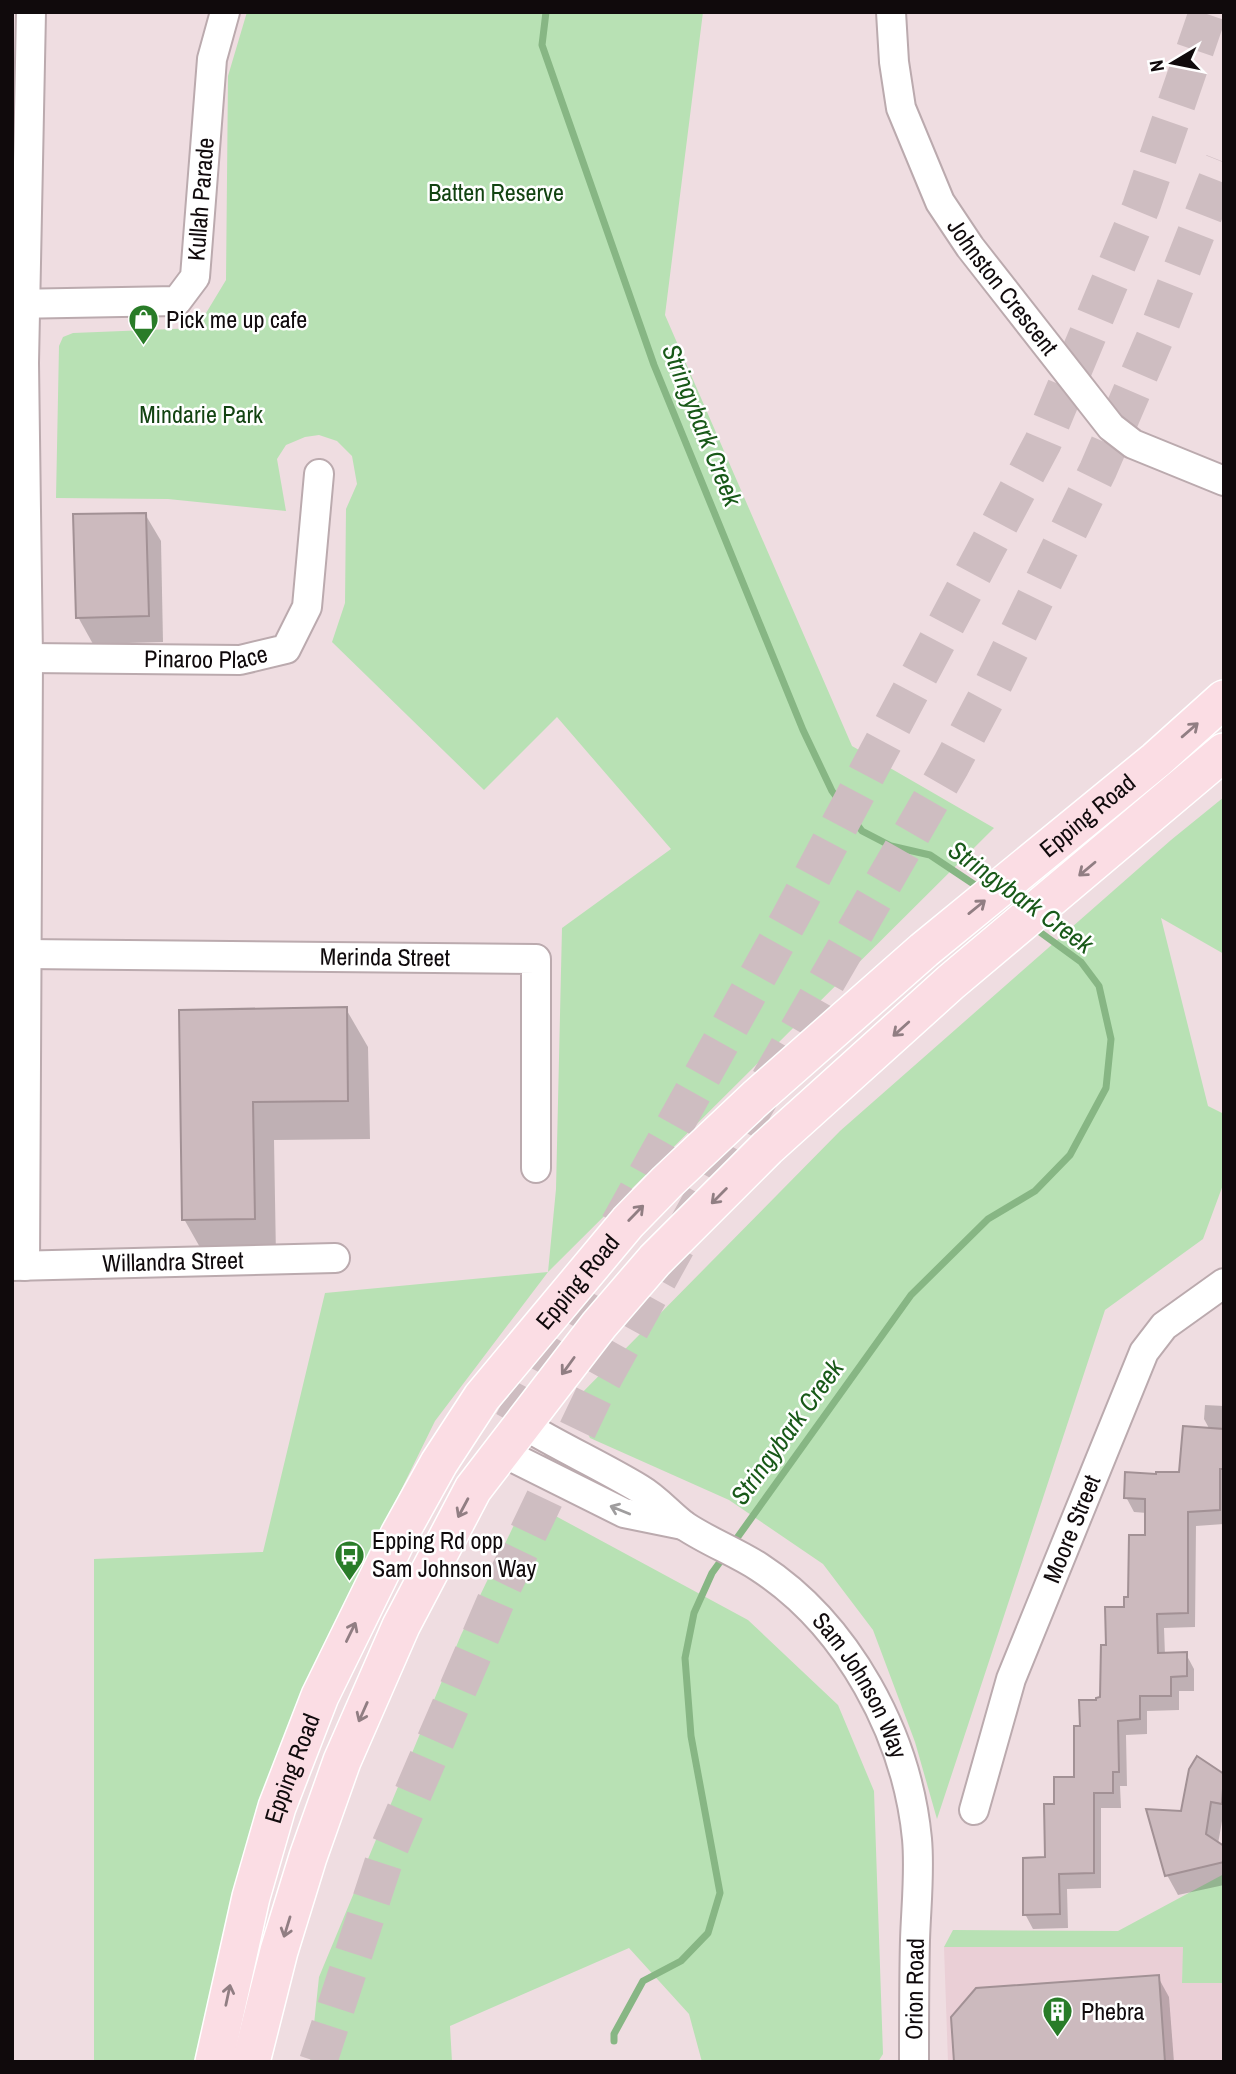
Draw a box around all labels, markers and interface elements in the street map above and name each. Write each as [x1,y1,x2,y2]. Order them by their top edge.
north arrow [1138,28,1208,98]
text: N [1142,58,1170,74]
street label: Kullah Parade [179,136,221,262]
park label: Batten Reserve [428,176,564,208]
street label: Johnston Crescent [941,212,1066,362]
shop icon: Pick me up cafe [126,303,160,347]
place label: Pick me up cafe [166,303,307,335]
water label: Stringybark Creek [654,339,751,512]
park label: Mindarie Park [139,398,263,430]
street label: Pinaroo Place [144,637,271,675]
one-way arrow [1181,722,1199,738]
street label: Epping Road [1033,766,1142,864]
water label: Stringybark Creek [942,832,1102,962]
one-way arrow [1078,861,1096,877]
one-way arrow [967,899,985,914]
street label: Merinda Street [320,940,451,973]
one-way arrow [892,1021,910,1037]
one-way arrow [711,1188,728,1205]
one-way arrow [628,1205,645,1222]
street label: Epping Road [528,1227,626,1336]
street label: Willandra Street [102,1243,244,1279]
water label: Stringybark Creek [722,1351,852,1511]
one-way arrow [561,1357,576,1375]
street label: Moore Street [1035,1469,1108,1587]
one-way arrow [455,1497,469,1518]
one-way arrow [609,1502,631,1515]
place label: Epping Rd opp Sam Johnson Way [372,1524,537,1584]
bus stop icon: Epping Rd opp Sam Johnson Way [332,1538,366,1582]
street label: Sam Johnson Way [806,1605,916,1762]
one-way arrow [344,1622,358,1643]
one-way arrow [356,1701,369,1723]
street label: Epping Road [256,1709,327,1827]
one-way arrow [279,1915,292,1937]
street label: Orion Road [897,1938,931,2040]
one-way arrow [222,1984,236,2007]
building icon: Phebra [1041,1995,1075,2039]
place label: Phebra [1081,1995,1145,2027]

